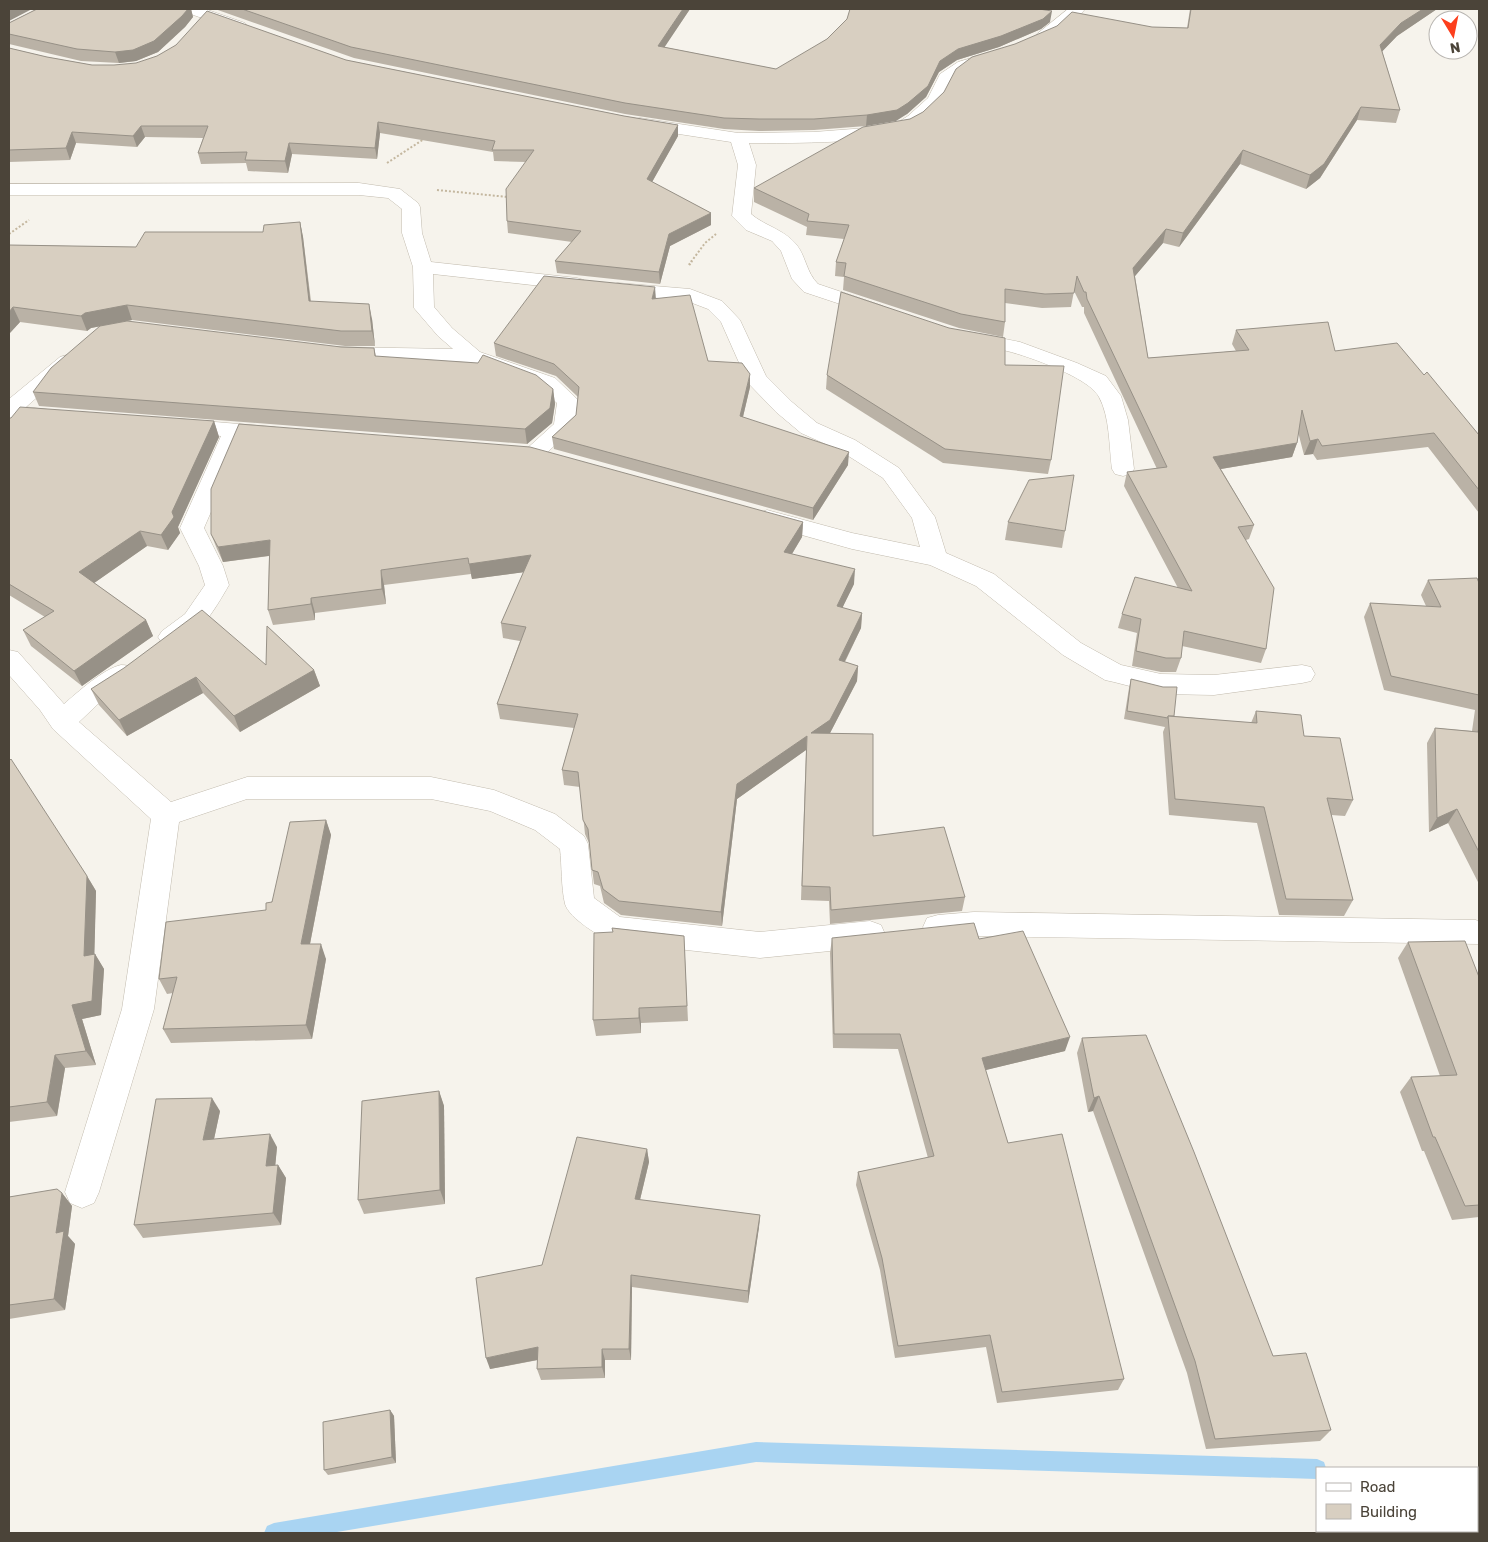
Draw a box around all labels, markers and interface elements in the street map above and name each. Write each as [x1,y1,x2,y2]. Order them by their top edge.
north arrow [1428,10,1478,60]
text: N [1449,38,1462,57]
legend [1316,1467,1478,1532]
text: Road [1360,1478,1396,1496]
text: Building [1360,1503,1417,1521]

